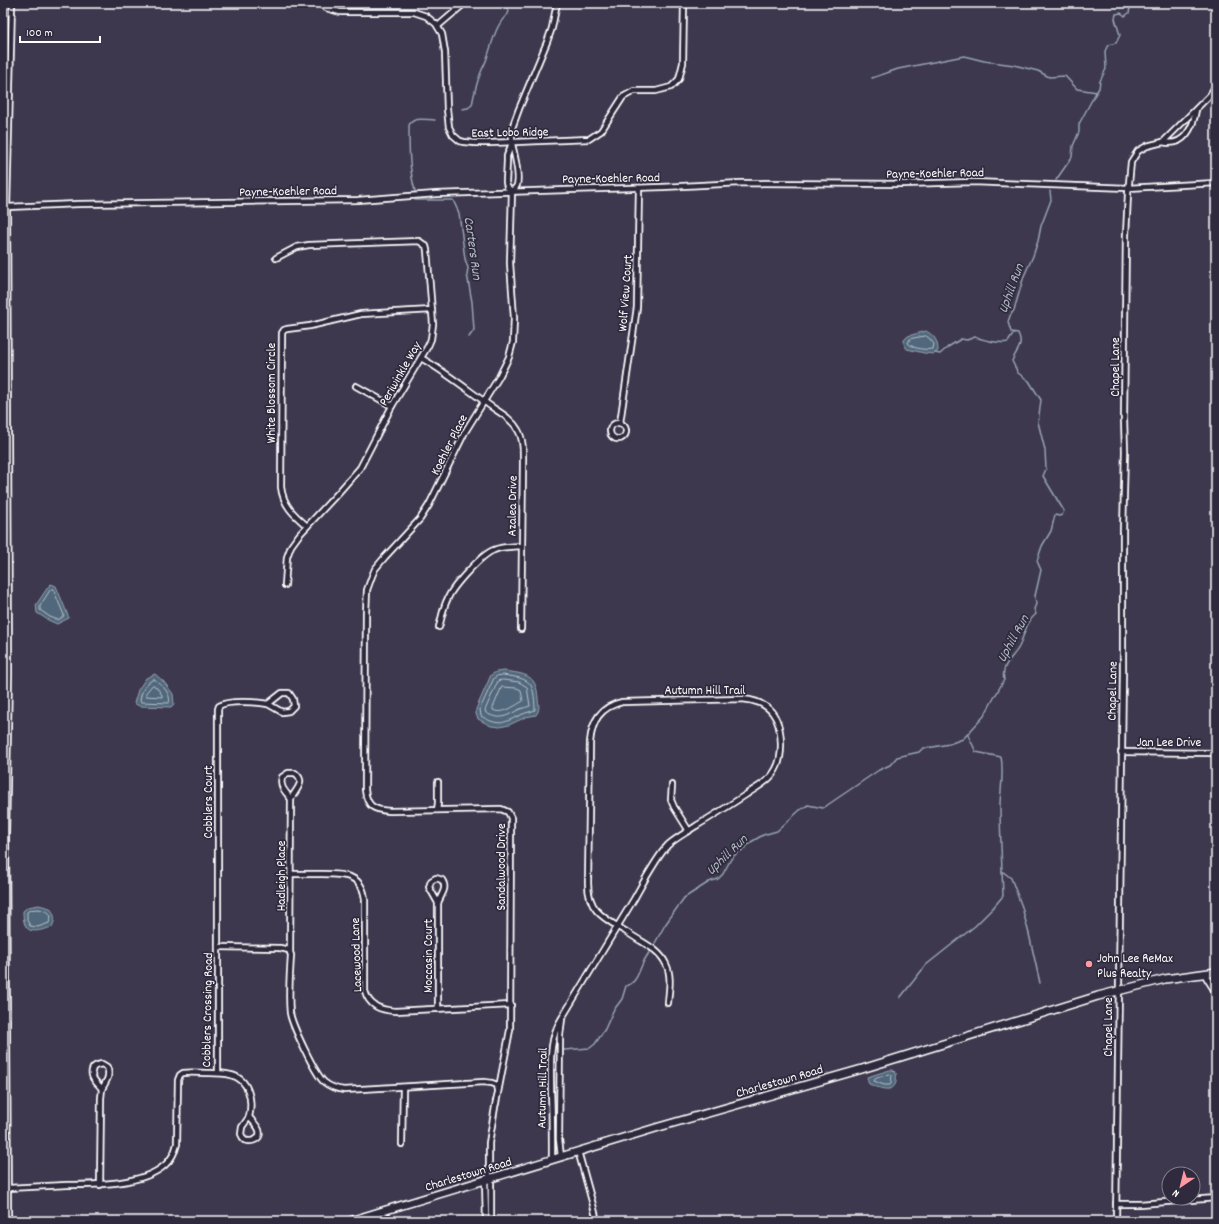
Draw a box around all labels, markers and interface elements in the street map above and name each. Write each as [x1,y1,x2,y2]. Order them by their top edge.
scale bar [20,18,100,44]
text: 100 m [26,25,53,42]
street label: East Lobo Ridge [471,123,549,144]
street label: Payne-Koehler Road [886,164,984,185]
street label: Payne-Koehler Road [562,169,660,190]
street label: Payne-Koehler Road [239,182,337,203]
water label: Carters Run [458,215,486,282]
street label: Wolf View Court [614,254,639,332]
water label: Uphill Run [994,261,1030,316]
street label: Chapel Lane [1107,337,1126,397]
street label: Periwinkle Way [375,338,428,410]
street label: White Blossom Circle [263,342,282,443]
street label: Koehler Place [427,411,474,479]
street label: Azalea Drive [503,475,524,537]
water label: Uphill Run [993,611,1035,666]
street label: Chapel Lane [1103,661,1124,721]
street label: Autumn Hill Trail [665,682,745,701]
street label: Jan Lee Drive [1137,734,1202,753]
street label: Cobblers Court [200,765,219,838]
street label: Sandalwood Drive [493,823,512,911]
water label: Uphill Run [702,830,753,880]
street label: Hadleigh Place [273,840,292,911]
street label: Lacewood Lane [347,917,368,992]
street label: Moccasin Court [420,919,439,993]
place label: John Lee ReMax Plus Realty [1097,950,1173,984]
street label: Cobblers Crossing Road [198,952,219,1068]
marker: John Lee ReMax Plus Realty [1084,959,1094,969]
street label: Chapel Lane [1100,997,1119,1057]
street label: Autumn Hill Trail [533,1047,554,1129]
street label: Charlestown Road [734,1061,825,1104]
street label: Charlestown Road [423,1153,514,1198]
north arrow [1161,1166,1201,1206]
text: N [1169,1184,1183,1201]

